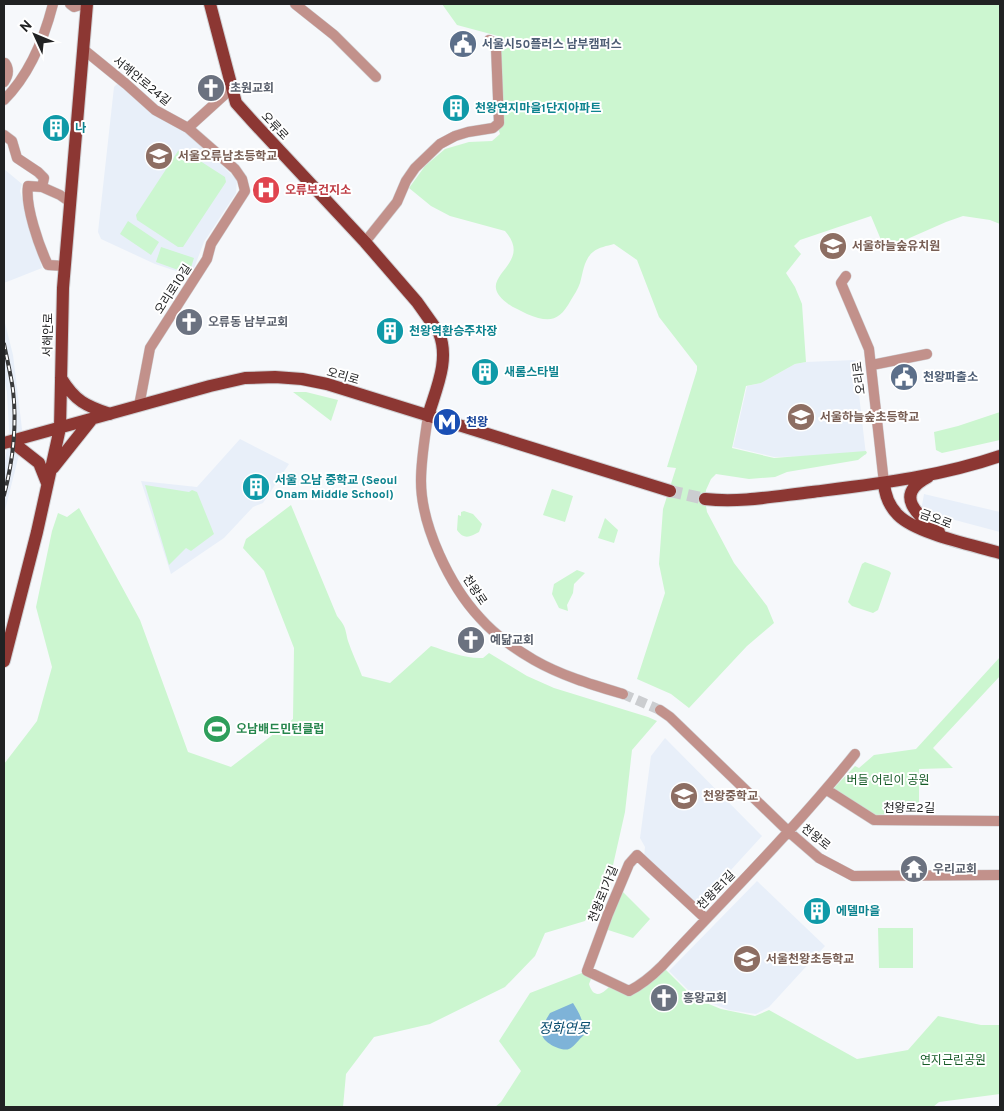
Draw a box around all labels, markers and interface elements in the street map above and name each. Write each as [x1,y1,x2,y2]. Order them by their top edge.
north arrow [10,10,60,60]
text: N [17,17,36,37]
public building icon: 서울시50플러스 남부캠퍼스 [448,29,478,59]
place label: 서울시50플러스 남부캠퍼스 [482,37,622,53]
street label: 서해안로24길 [109,54,174,110]
church icon: 초원교회 [196,73,226,103]
place label: 초원교회 [230,81,274,97]
building icon: 천왕연지마을1단지아파트 [441,93,471,123]
place label: 천왕연지마을1단지아파트 [475,101,601,117]
street label: 오류로 [257,109,291,144]
building icon: 나 [41,113,71,143]
place label: 나 [75,121,86,137]
school or university icon: 서울오류남초등학교 [144,141,174,171]
place label: 서울오류남초등학교 [178,149,277,165]
hospital icon: 오류보건지소 [251,175,281,205]
place label: 오류보건지소 [285,183,351,199]
school or university icon: 서울하늘숲유치원 [818,231,848,261]
place label: 서울하늘숲유치원 [852,239,940,255]
street label: 오리로10길 [152,262,196,318]
church icon: 오류동 남부교회 [174,307,204,337]
street label: 서해안로 [41,313,57,357]
place label: 오류동 남부교회 [208,315,288,331]
building icon: 천왕역환승주차장 [375,316,405,346]
place label: 천왕역환승주차장 [409,324,497,340]
building icon: 새롬스타빌 [470,357,500,387]
street label: 오리로 [850,360,870,395]
public building icon: 천왕파출소 [889,362,919,392]
street label: 오리로 [325,365,361,389]
place label: 새롬스타빌 [504,365,559,381]
place label: 천왕파출소 [923,370,978,386]
school or university icon: 서울하늘숲초등학교 [786,402,816,432]
metro station icon: 천왕 [432,407,462,437]
place label: 서울하늘숲초등학교 [820,410,919,426]
place label: 천왕 [466,415,488,431]
building icon: 서울 오남 중학교 (Seoul Onam Middle School) [241,472,271,502]
place label: 서울 오남 중학교 (Seoul Onam Middle School) [275,473,397,503]
street label: 금오로 [917,507,954,533]
street label: 천왕로 [458,572,490,609]
church icon: 예닮교회 [456,625,486,655]
place label: 예닮교회 [490,633,534,649]
sports icon: 오남배드민턴클럽 [202,714,232,744]
place label: 오남배드민턴클럽 [236,722,324,738]
park label: 버들 어린이 공원 [847,773,929,789]
school or university icon: 천왕중학교 [669,781,699,811]
place label: 천왕중학교 [703,789,758,805]
street label: 천왕로2길 [883,801,935,817]
street label: 천왕로 [797,821,833,854]
temple icon: 우리교회 [899,854,929,884]
place label: 우리교회 [933,862,977,878]
street label: 천왕로1가길 [585,864,623,925]
street label: 천왕로1길 [694,868,739,914]
building icon: 에델마을 [802,896,832,926]
place label: 에델마을 [836,904,880,920]
school or university icon: 서울천왕초등학교 [732,944,762,974]
place label: 서울천왕초등학교 [766,952,854,968]
church icon: 흥왕교회 [649,983,679,1013]
place label: 흥왕교회 [683,991,727,1007]
water label: 정화연못 [538,1021,591,1038]
park label: 연지근린공원 [920,1053,986,1069]

